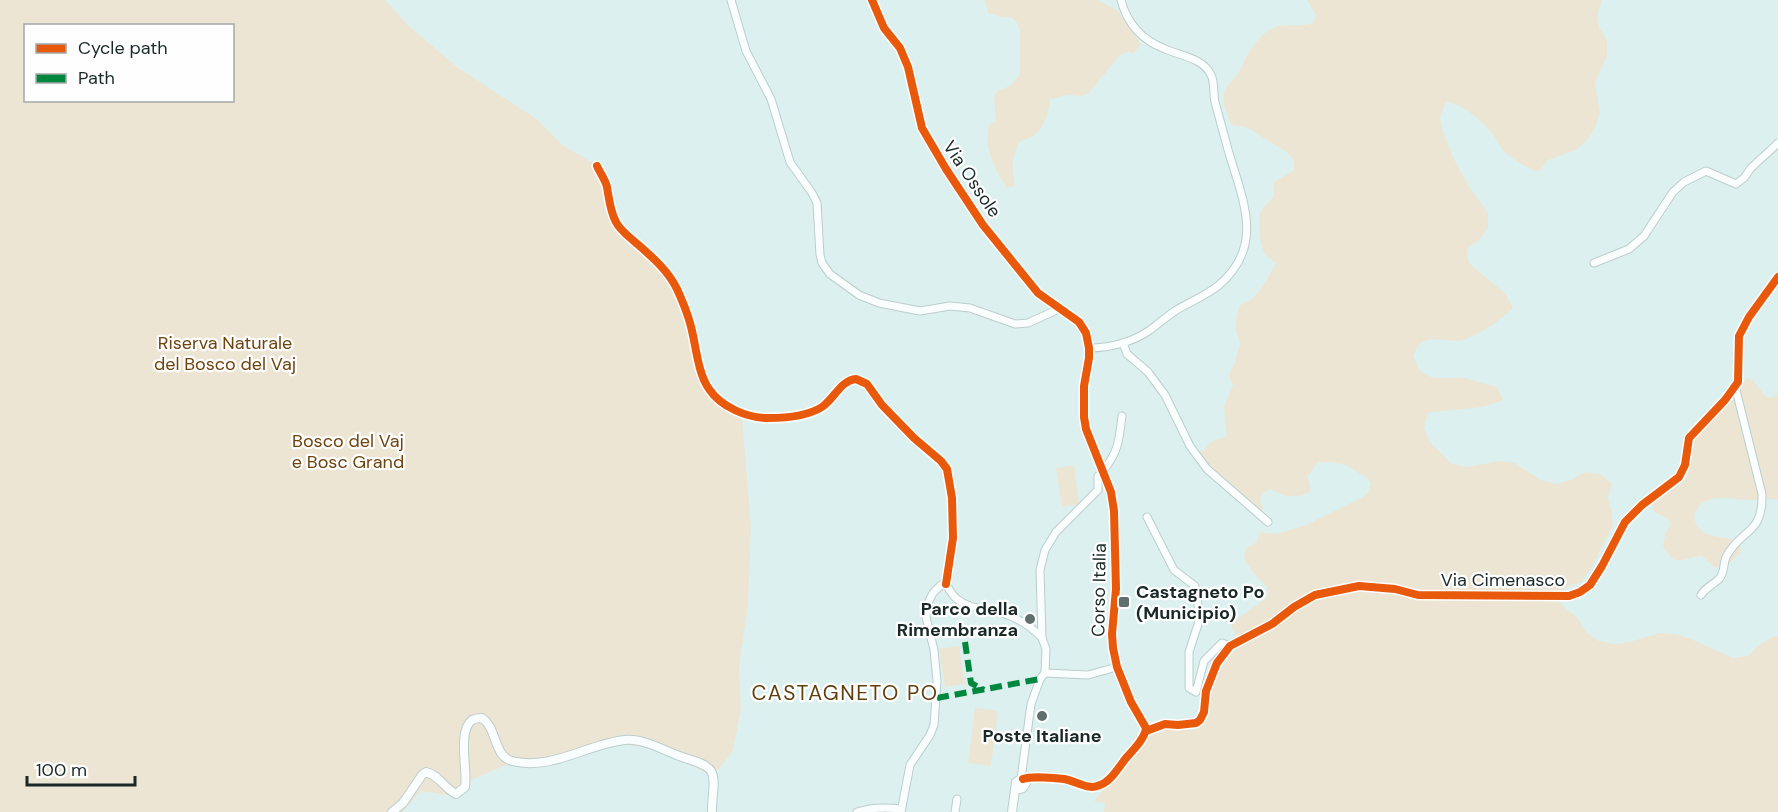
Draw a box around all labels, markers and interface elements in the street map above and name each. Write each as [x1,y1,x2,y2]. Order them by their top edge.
legend [24,24,234,102]
text: Cycle path [78,36,168,60]
text: Path [78,66,115,90]
street label: Via Ossole [937,136,1007,222]
park label: Riserva Naturale del Bosco del Vaj [154,331,296,376]
park label: Bosco del Vaj e Bosc Grand [292,429,404,474]
street label: Corso Italia [1086,543,1112,637]
street label: Via Cimenasco [1441,568,1565,592]
place label: Castagneto Po (Municipio) [1136,580,1264,625]
marker: Castagneto Po (Municipio) [1117,595,1131,609]
place label: Parco della Rimembranza [897,597,1018,642]
marker: Parco della Rimembranza [1023,612,1037,626]
district label: CASTAGNETO PO [752,679,938,707]
marker: Poste Italiane [1035,709,1049,723]
place label: Poste Italiane [983,724,1102,748]
scale bar [27,749,135,787]
text: 100 m [36,758,87,782]

